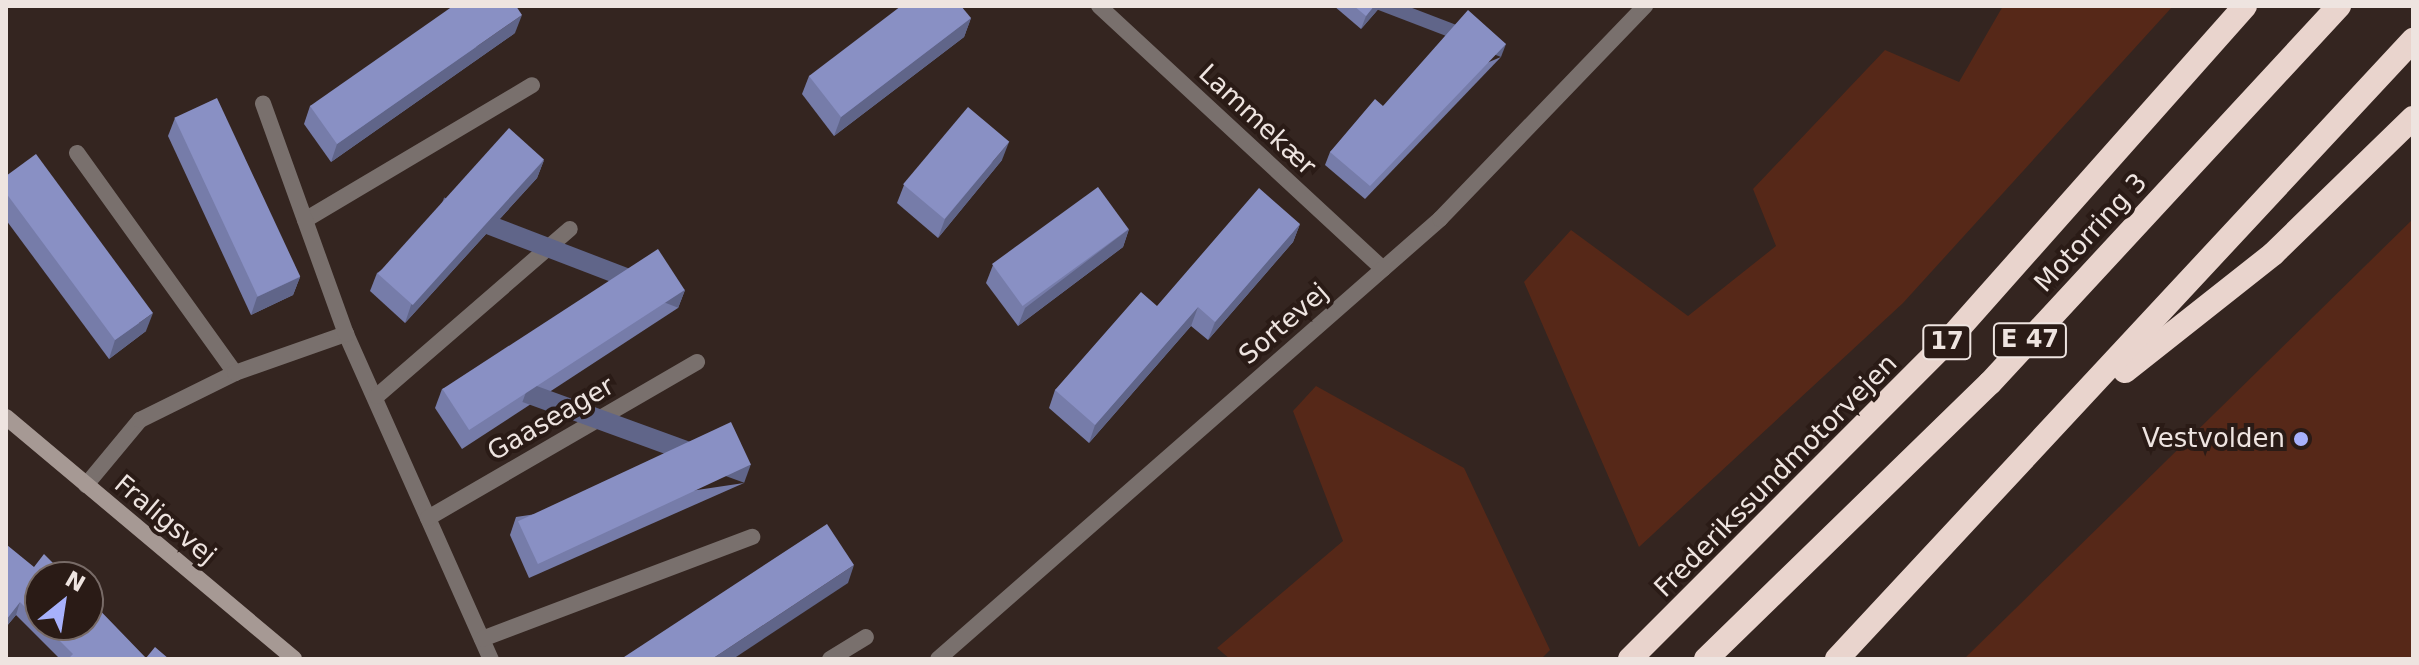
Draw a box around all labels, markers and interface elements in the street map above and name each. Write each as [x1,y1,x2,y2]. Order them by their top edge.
street label: Lammekær [1192,58,1322,182]
street label: Motorring 3 [2028,167,2154,299]
street label: Sortevej [1233,277,1335,371]
road number: E 47 [1992,320,2068,360]
road number: 17 [1921,322,1973,362]
street label: Frederikssundmotorvejen [1648,348,1904,604]
street label: Gaaseager [482,370,620,468]
place label: Vestvolden [2142,423,2285,455]
marker: Vestvolden [2292,430,2310,448]
street label: Fraligsvej [108,469,222,571]
north arrow [24,561,104,641]
text: N [61,566,89,597]

